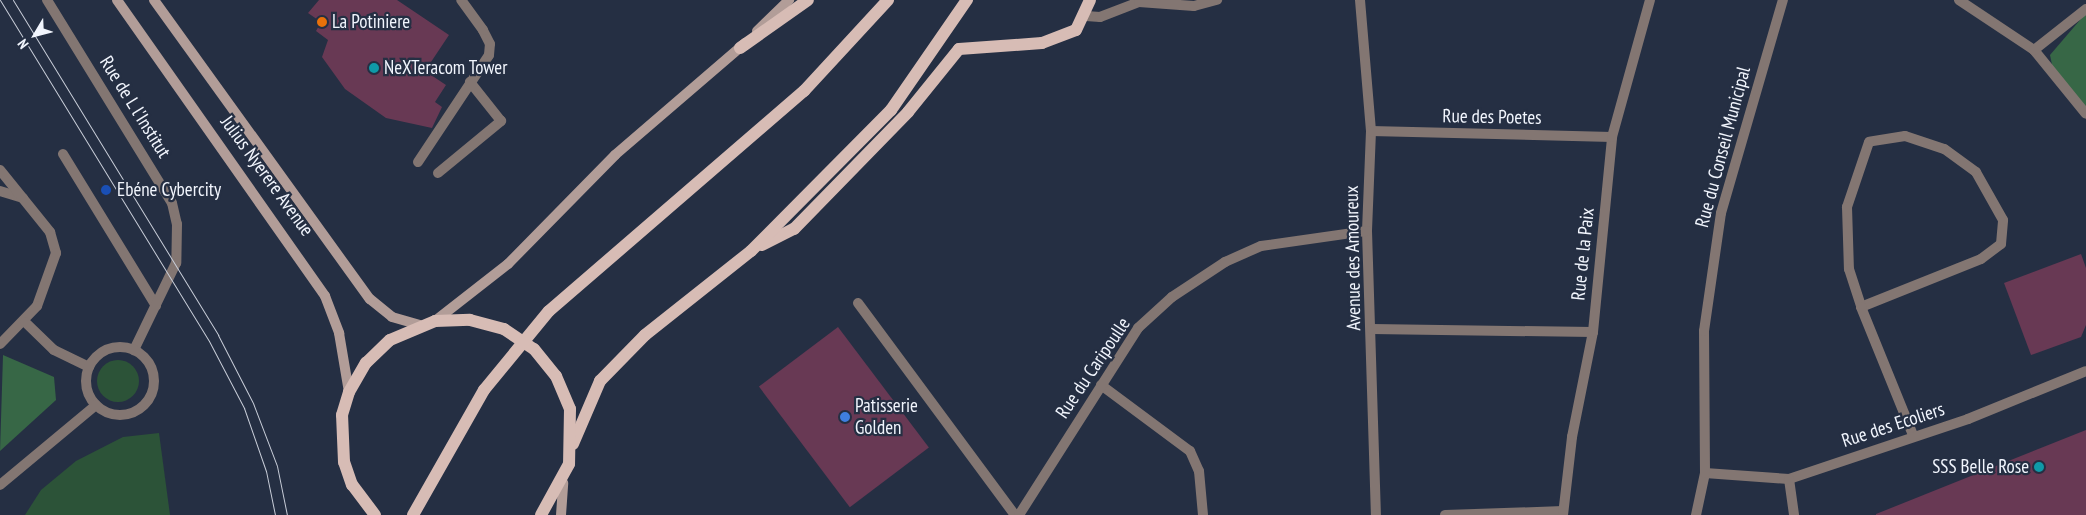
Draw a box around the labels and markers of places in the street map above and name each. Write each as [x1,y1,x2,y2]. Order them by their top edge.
place label: La Potiniere [332,11,410,33]
marker: La Potiniere [316,16,328,28]
place label: NeXTeracom Tower [384,57,508,79]
marker: NeXTeracom Tower [368,62,380,74]
place label: Ebéne Cybercity [117,179,221,201]
marker: Ebéne Cybercity [99,183,113,197]
place label: Patisserie Golden [855,395,918,439]
marker: Patisserie Golden [839,411,851,423]
place label: SSS Belle Rose [1932,456,2029,478]
marker: SSS Belle Rose [2033,461,2045,473]

